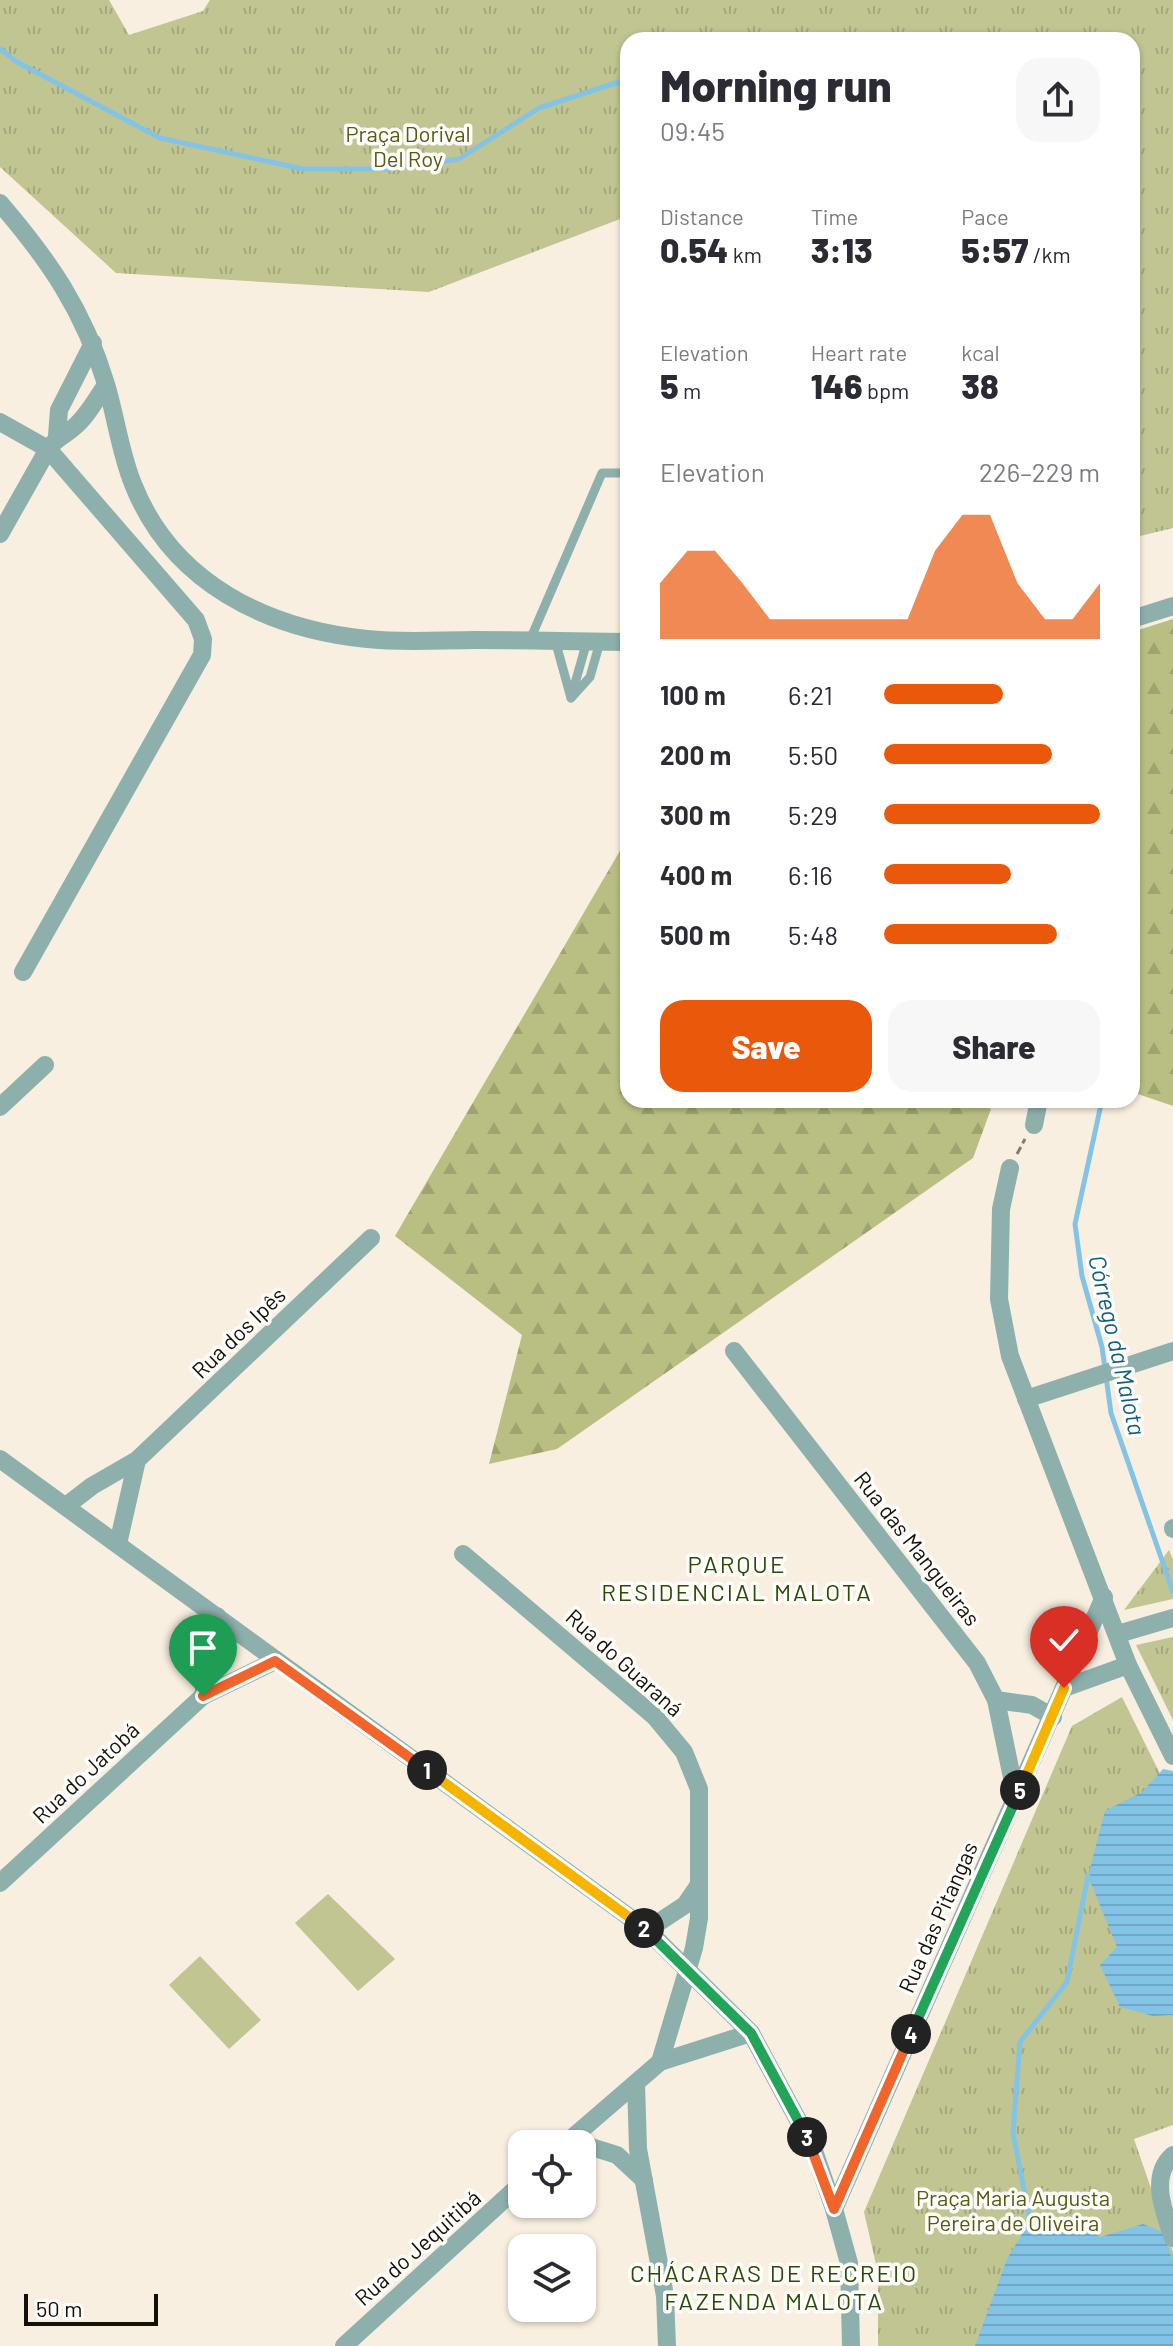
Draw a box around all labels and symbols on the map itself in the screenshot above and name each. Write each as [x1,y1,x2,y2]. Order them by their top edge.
park label: Praça Dorival Del Roy [345,120,471,171]
water label: Córrego da Malota [1083,1252,1153,1438]
street label: Rua dos Ipês [186,1281,290,1383]
street label: Rua das Mangueiras [850,1466,986,1630]
district label: PARQUE RESIDENCIAL MALOTA [601,1549,873,1606]
street label: Rua do Guaraná [561,1603,689,1721]
pin [1030,1606,1098,1688]
pin [169,1614,237,1696]
street label: Rua do Jatobá [26,1716,144,1828]
pin: 1 [407,1750,447,1790]
pin: 5 [1000,1770,1040,1810]
street label: Rua das Pitangas [892,1837,982,1997]
pin: 2 [624,1908,664,1948]
pin: 4 [891,2014,931,2054]
pin: 3 [787,2117,827,2157]
street label: Rua do Jequitibá [349,2184,485,2310]
park label: Praça Maria Augusta Pereira de Oliveira [916,2184,1110,2235]
district label: CHÁCARAS DE RECREIO FAZENDA MALOTA [630,2258,918,2315]
scale bar [24,2290,158,2326]

